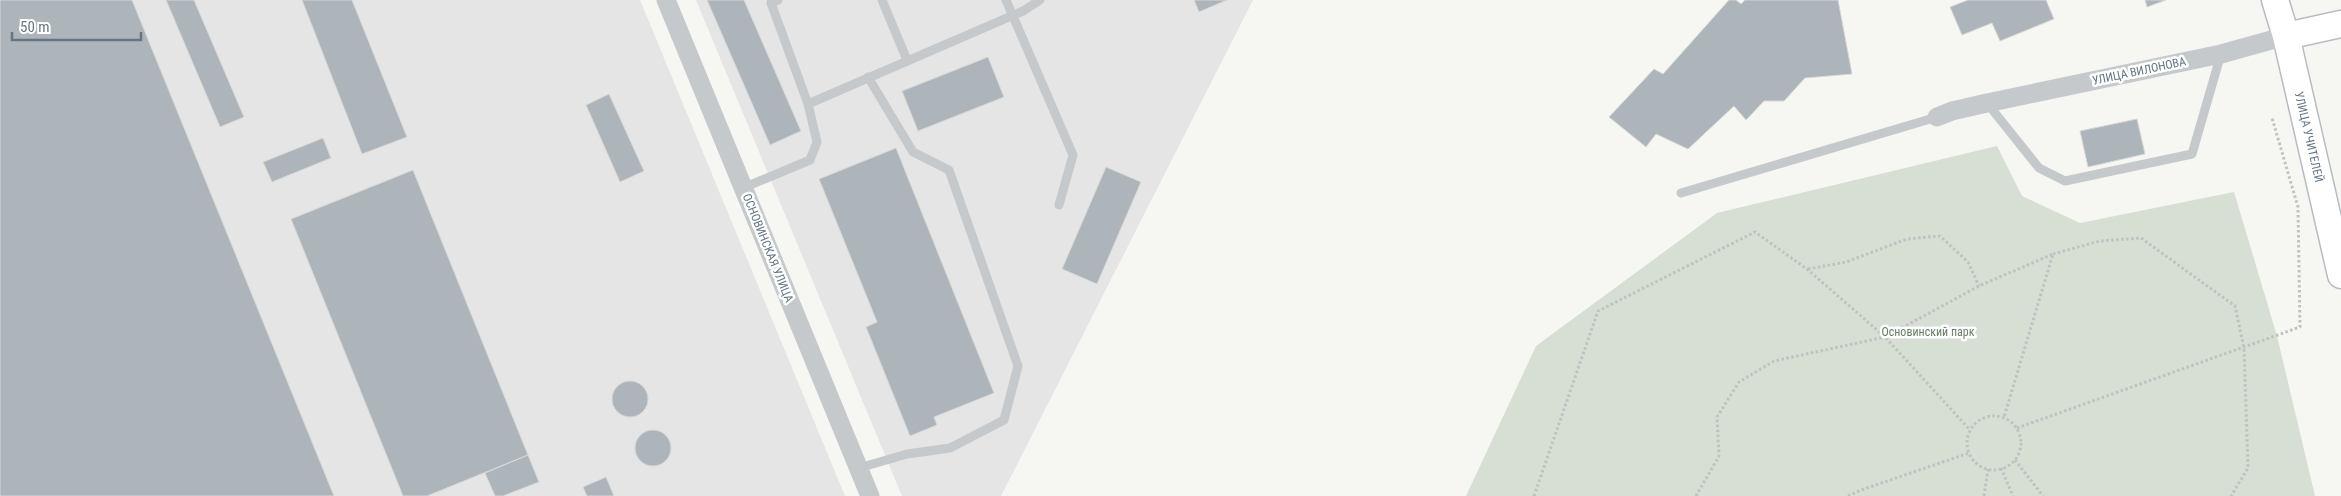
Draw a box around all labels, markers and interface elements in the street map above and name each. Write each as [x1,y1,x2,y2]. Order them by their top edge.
scale bar [12,10,141,42]
text: 50 m [20,18,50,36]
street label: УЛИЦА ВИЛОНОВА [2091,54,2187,88]
street label: УЛИЦА УЧИТЕЛЕЙ [2292,90,2327,184]
street label: ОСНОВИНСКАЯ УЛИЦА [740,192,796,304]
park label: Основинский парк [1882,325,1975,339]

